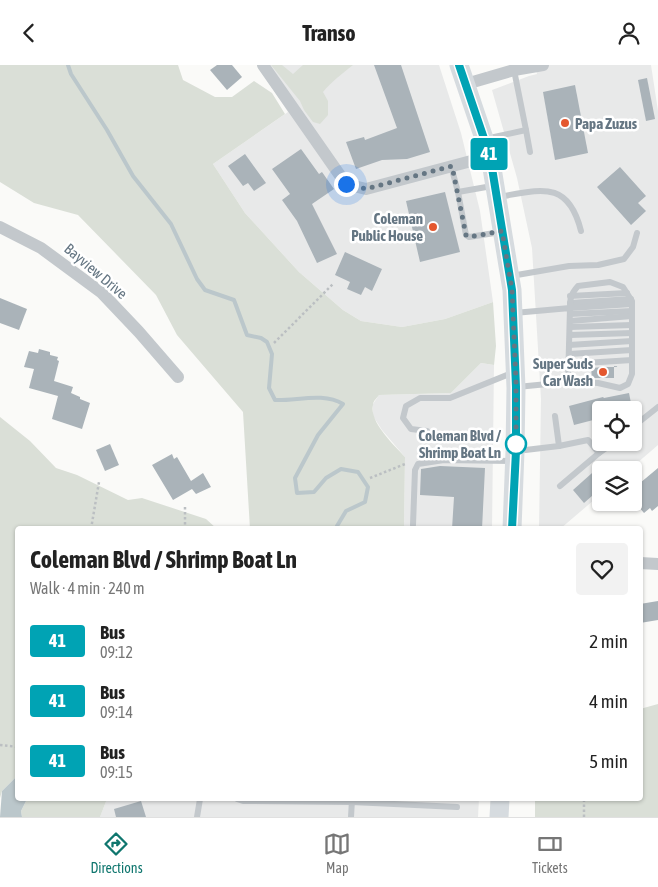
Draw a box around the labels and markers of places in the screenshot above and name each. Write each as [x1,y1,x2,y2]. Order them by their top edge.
place label: Papa Zuzus [575,115,638,132]
marker: Papa Zuzus [559,117,571,129]
place label: Coleman Public House [351,210,423,244]
marker: Coleman Public House [427,221,439,233]
place label: Super Suds Car Wash [533,355,594,389]
marker: Super Suds Car Wash [597,366,609,378]
place label: Coleman Blvd / Shrimp Boat Ln [418,427,502,461]
marker: Coleman Blvd / Shrimp Boat Ln [505,433,527,455]

